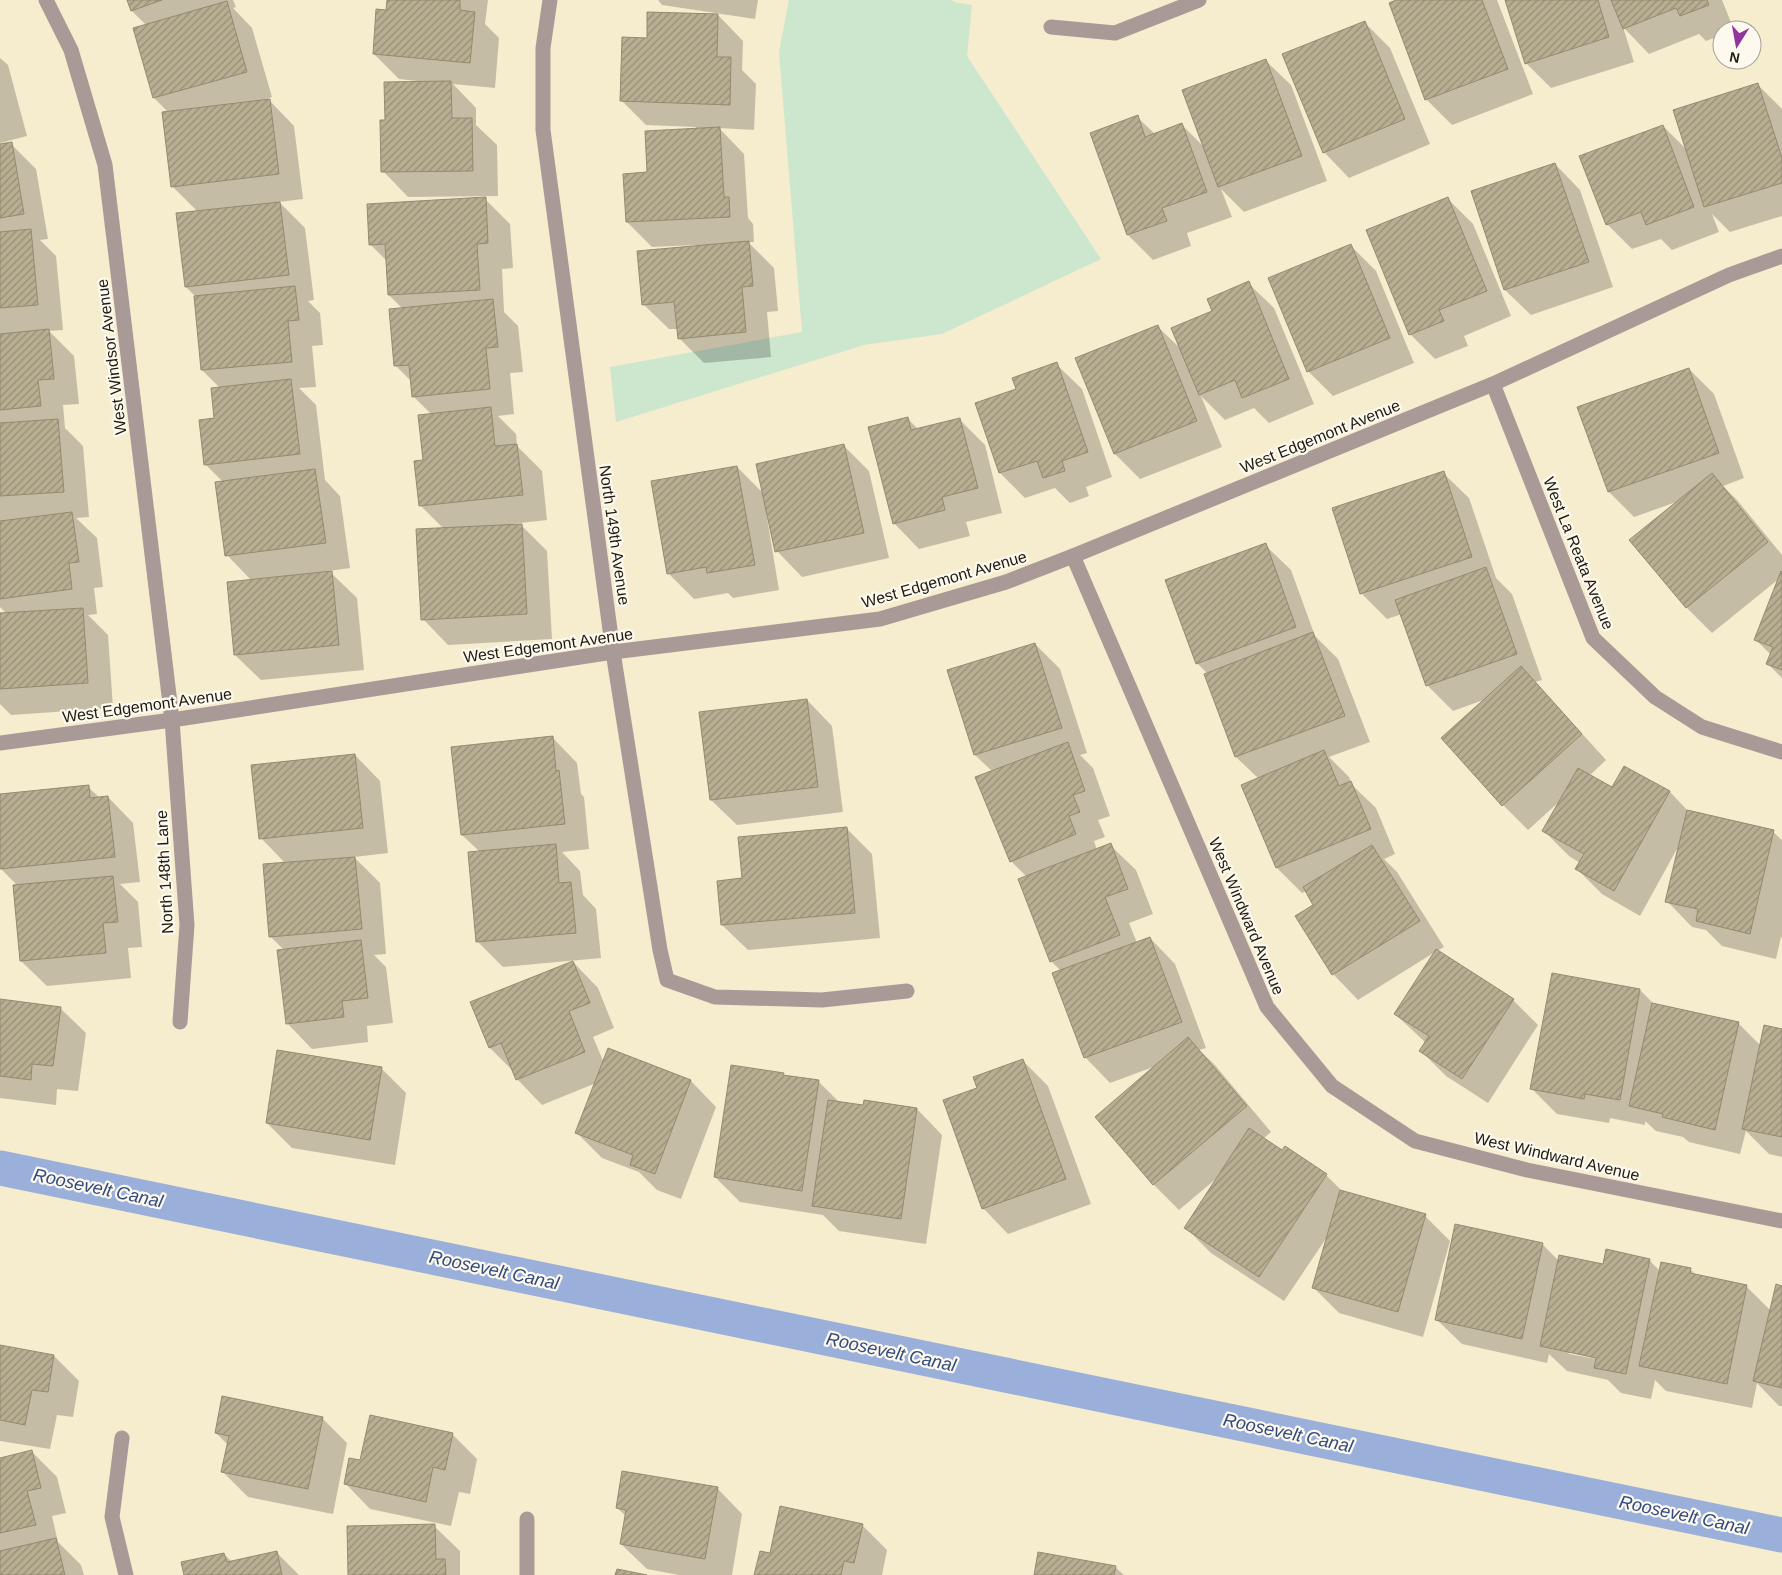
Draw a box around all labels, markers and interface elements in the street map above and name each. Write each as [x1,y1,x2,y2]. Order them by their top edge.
north arrow [1712,20,1762,70]
text: N [1728,49,1741,67]
street label: West Windsor Avenue [93,278,129,436]
street label: West Edgemont Avenue [1238,397,1403,476]
street label: North 149th Avenue [596,464,633,606]
street label: West La Reata Avenue [1540,474,1617,632]
street label: West Edgemont Avenue [860,548,1029,611]
street label: West Edgemont Avenue [462,625,634,666]
street label: West Edgemont Avenue [61,685,233,726]
street label: North 148th Lane [153,810,176,934]
street label: West Windward Avenue [1206,835,1287,998]
street label: West Windward Avenue [1473,1129,1641,1184]
water label: Roosevelt Canal [31,1164,166,1212]
water label: Roosevelt Canal [427,1246,562,1294]
water label: Roosevelt Canal [824,1328,959,1376]
water label: Roosevelt Canal [1221,1409,1356,1457]
water label: Roosevelt Canal [1617,1491,1752,1539]

